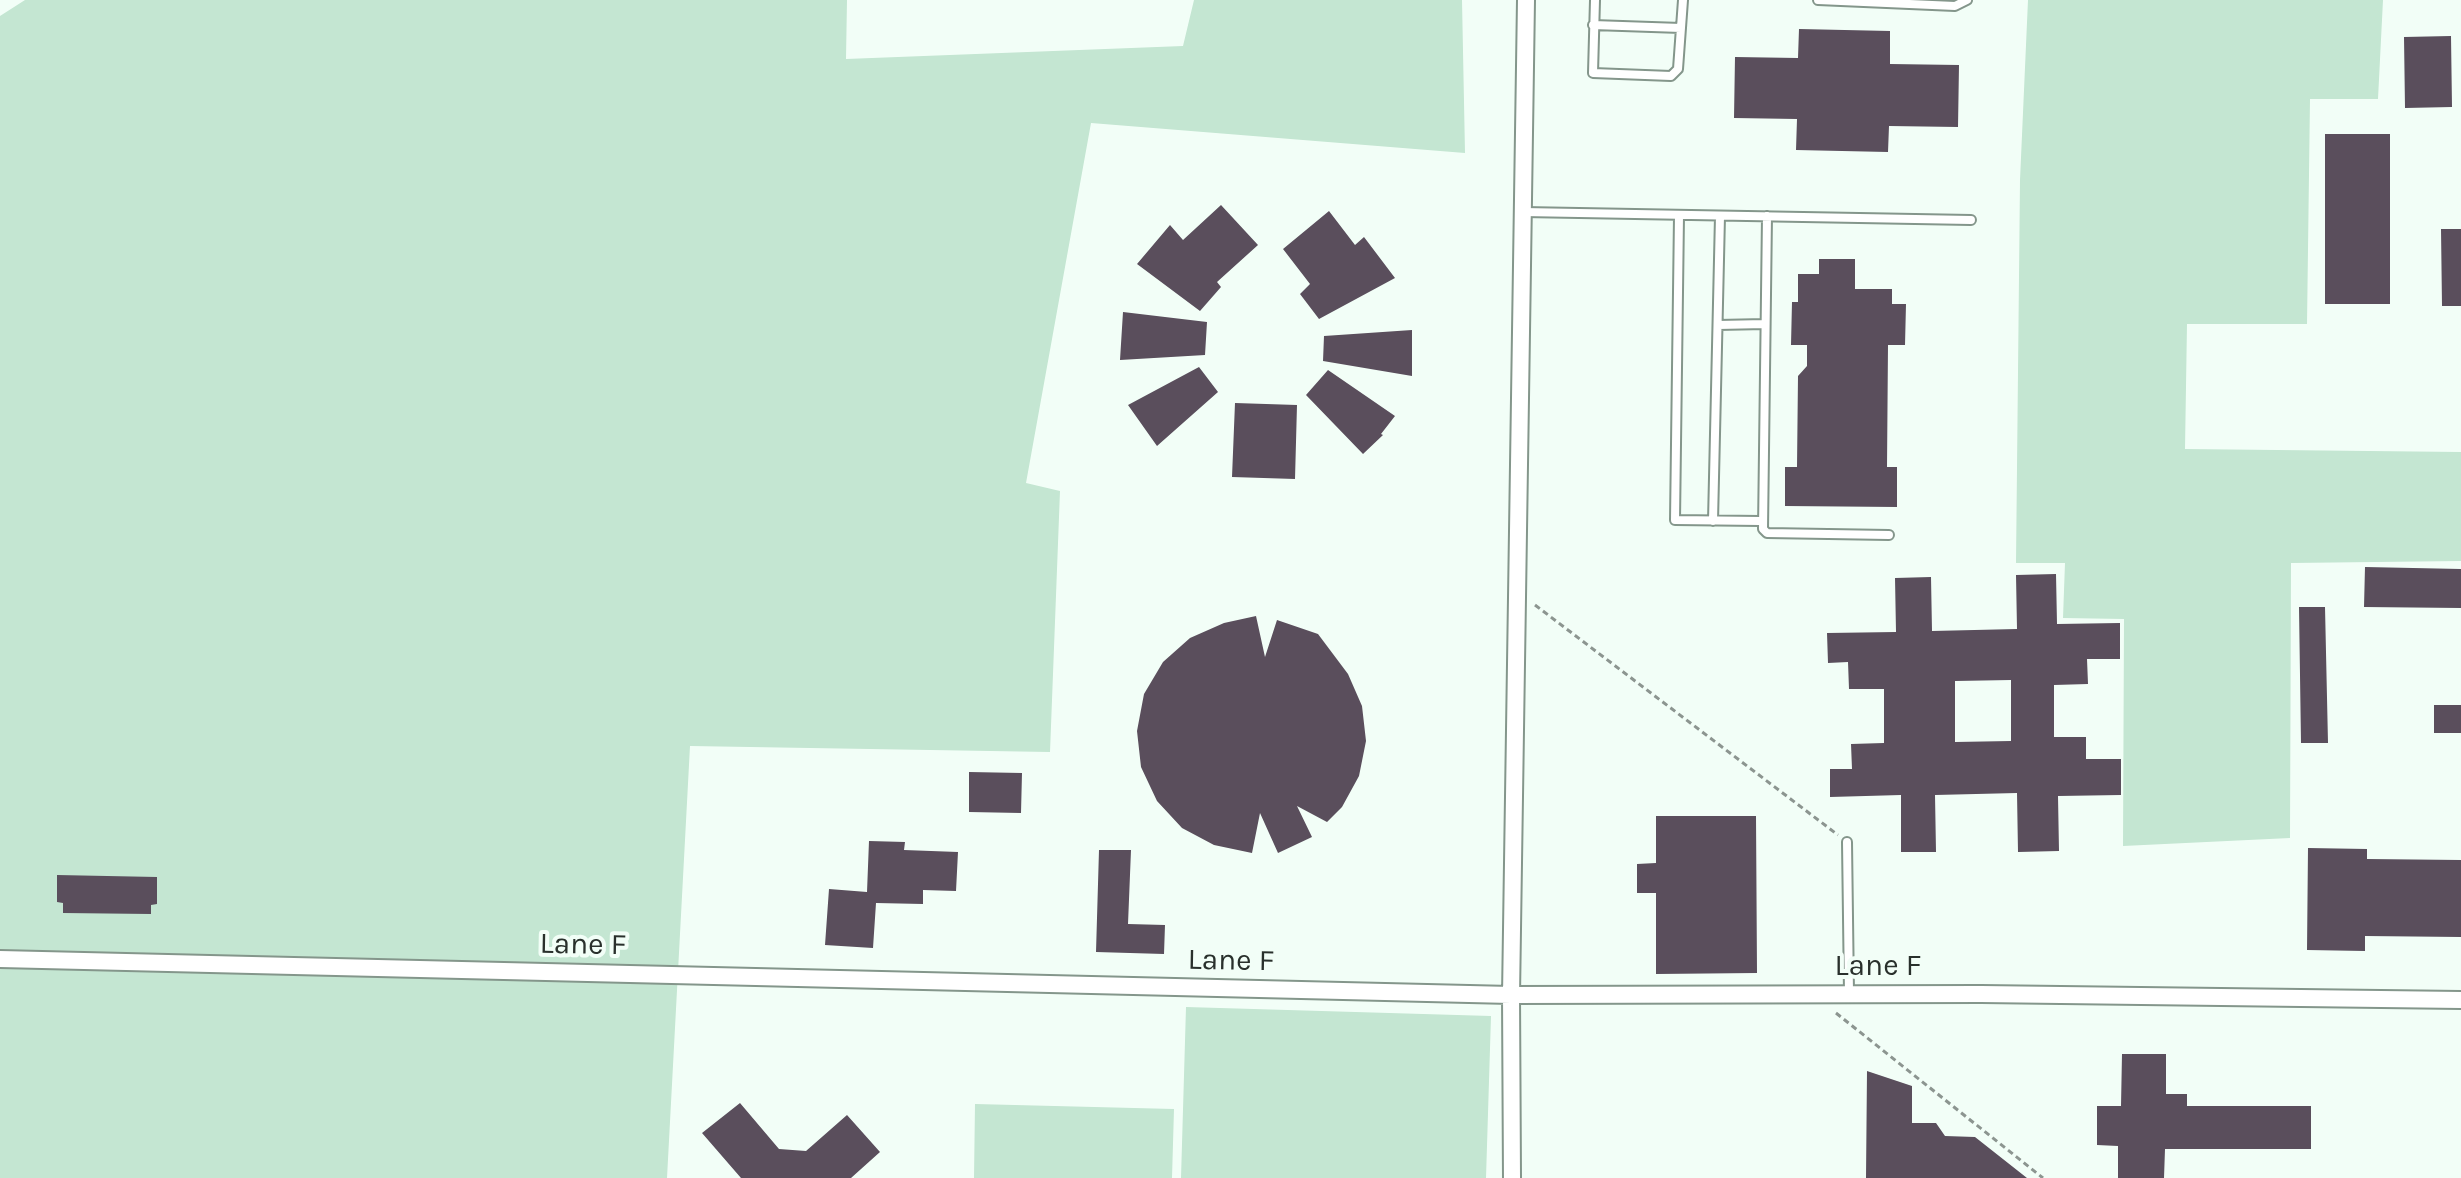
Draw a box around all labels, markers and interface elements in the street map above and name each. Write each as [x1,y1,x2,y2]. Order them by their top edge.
street label: Lane F [539,926,627,964]
street label: Lane F [1187,942,1275,980]
street label: Lane F [1835,948,1921,984]

